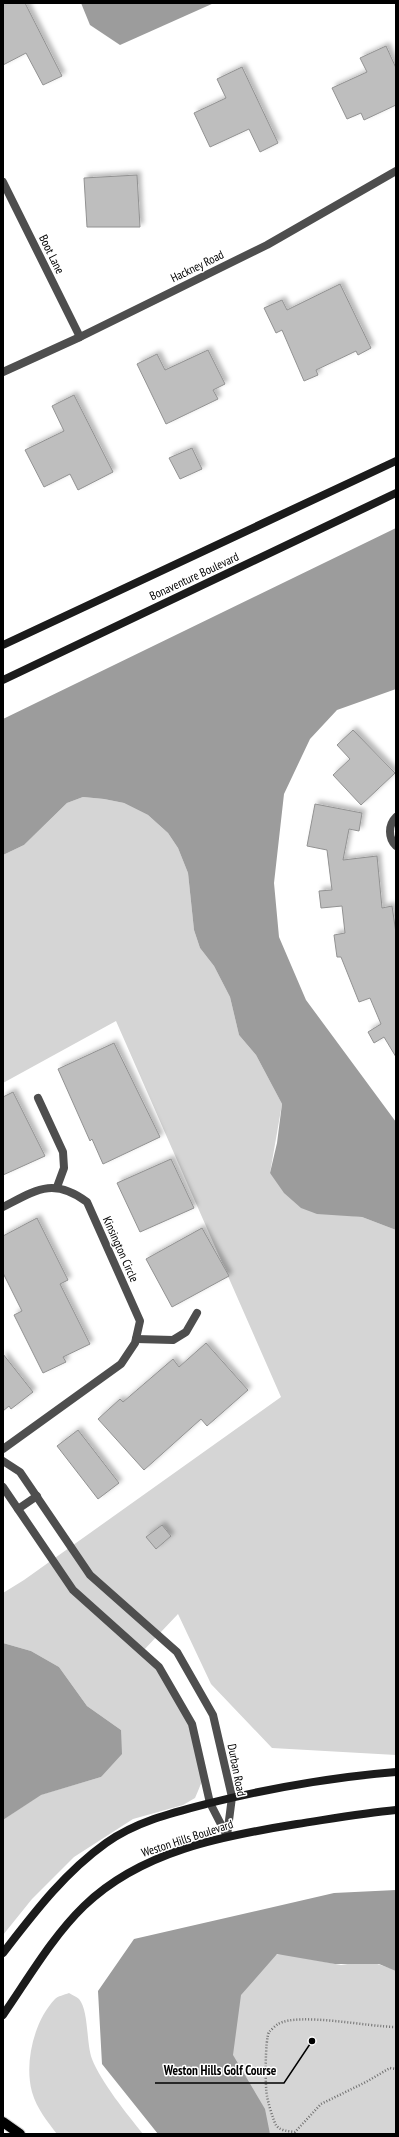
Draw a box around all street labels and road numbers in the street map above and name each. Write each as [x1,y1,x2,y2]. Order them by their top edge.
street label: Boot Lane [36,232,68,276]
street label: Hackney Road [168,247,226,285]
street label: Bonaventure Boulevard [147,549,241,603]
street label: Kinsington Circle [100,1214,142,1284]
street label: Durban Road [225,1743,249,1797]
street label: Weston Hills Boulevard [139,1816,235,1860]

